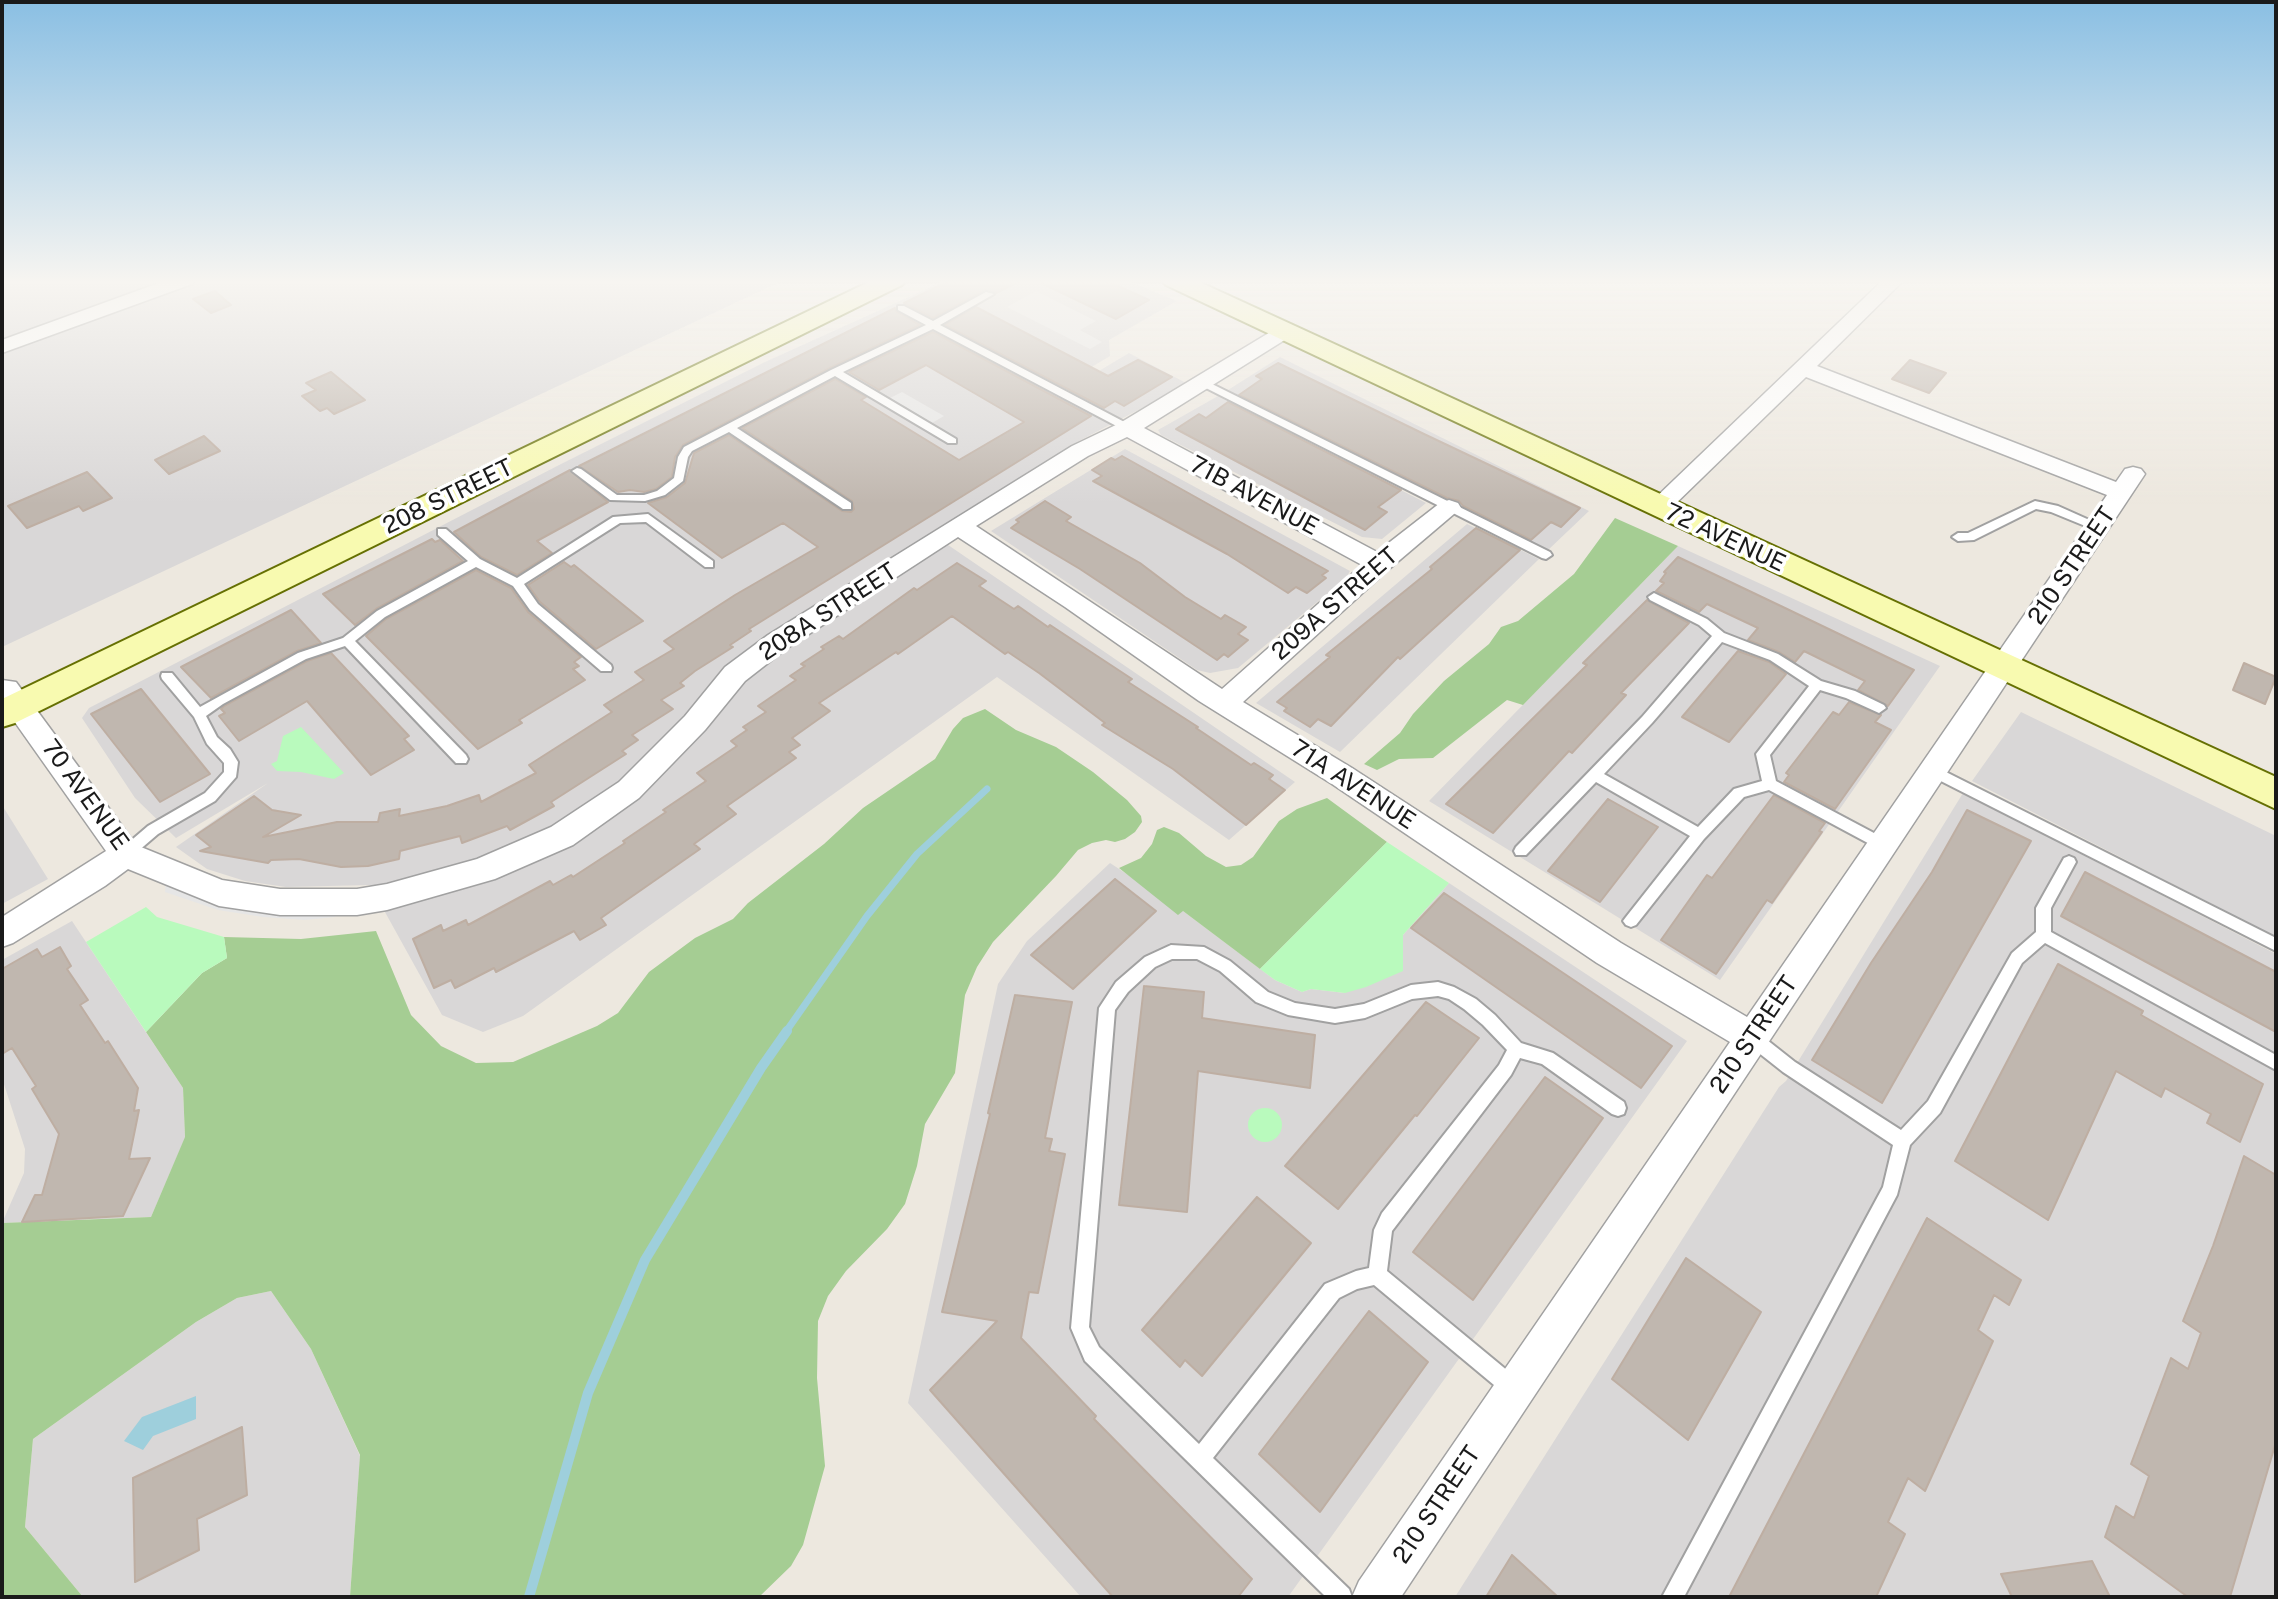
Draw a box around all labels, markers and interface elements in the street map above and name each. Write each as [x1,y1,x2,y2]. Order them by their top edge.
street label: 71B AVENUE [1185,450,1323,542]
street label: 208 STREET [378,453,518,541]
street label: 72 AVENUE [1660,498,1790,578]
street label: 210 STREET [2022,502,2122,630]
street label: 209A STREET [1266,541,1404,667]
street label: 208A STREET [754,557,902,667]
street label: 70 AVENUE [35,734,135,856]
street label: 71A AVENUE [1285,734,1421,836]
street label: 210 STREET [1704,971,1804,1099]
street label: 210 STREET [1387,1441,1487,1569]

